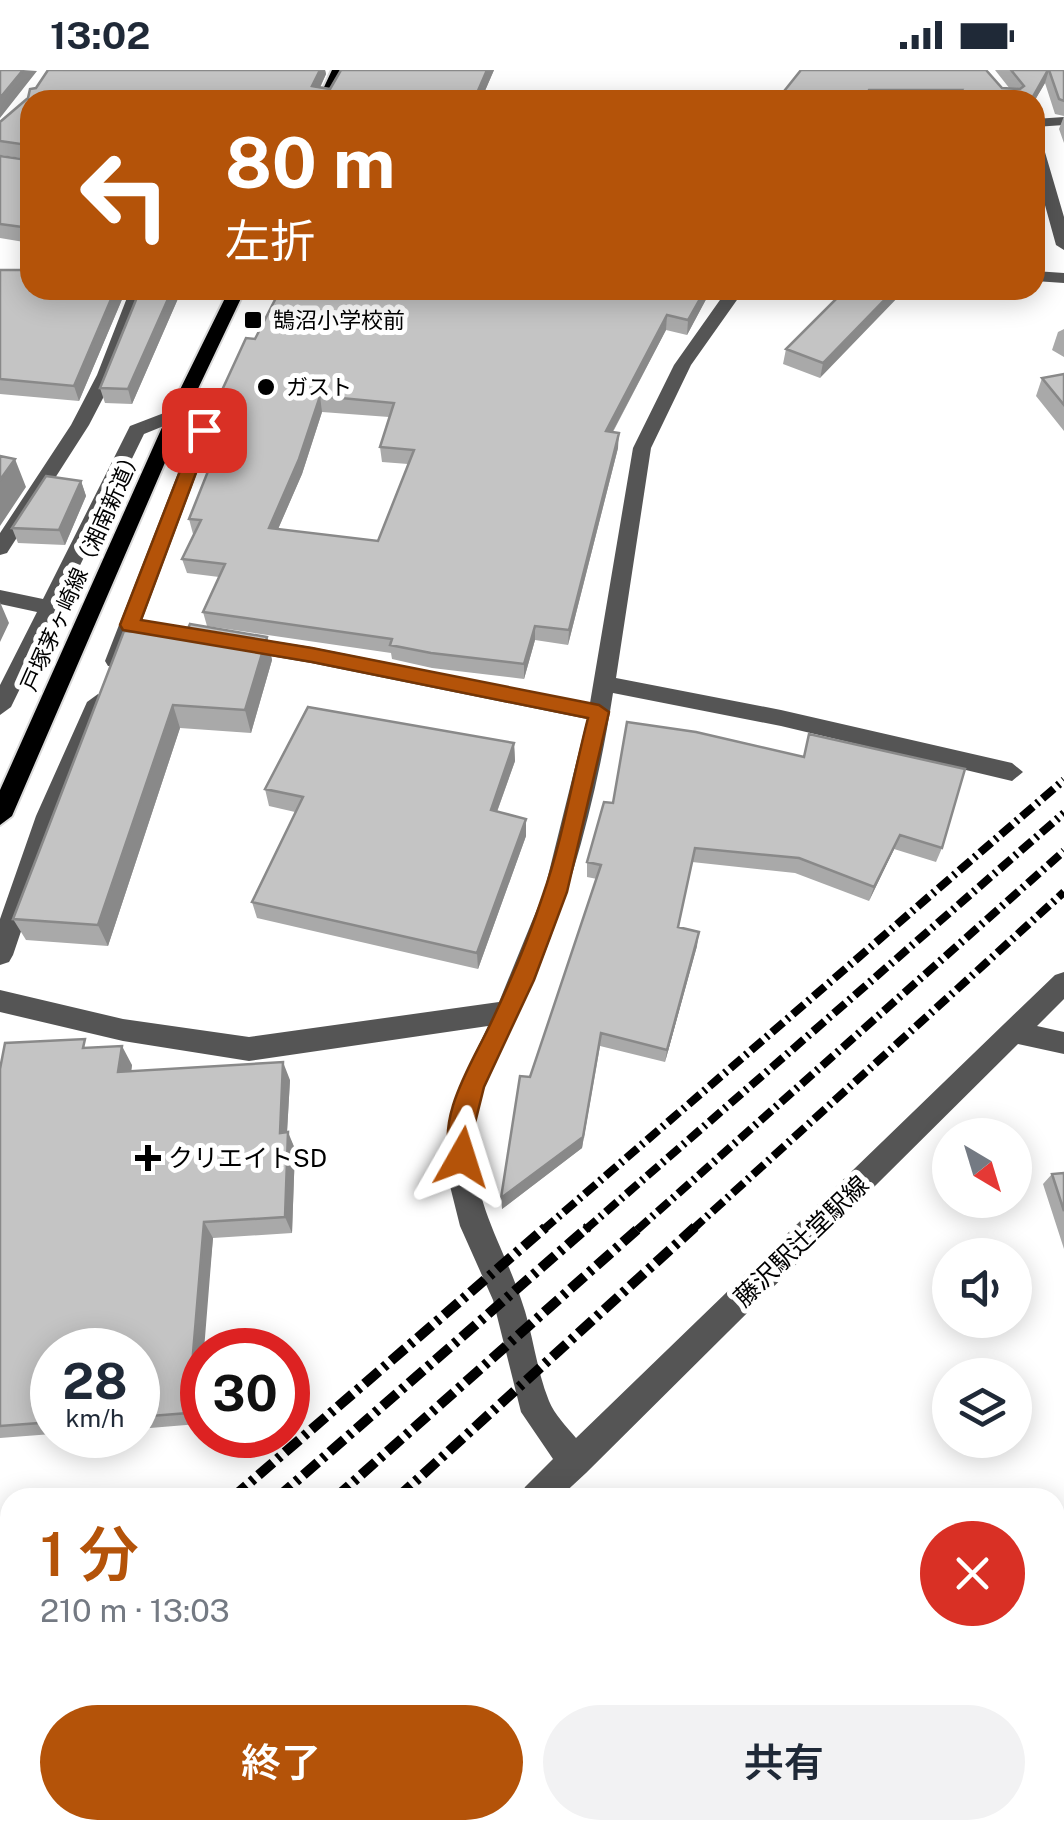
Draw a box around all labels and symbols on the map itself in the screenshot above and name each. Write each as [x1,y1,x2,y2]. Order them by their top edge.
place label: 鵠沼小学校前 [273,307,405,333]
marker: 鵠沼小学校前 [242,309,264,331]
place label: ガスト [286,374,352,400]
marker: ガスト [255,376,277,398]
pin [162,388,247,473]
street label: 戸塚茅ヶ崎線（湘南新道） [15,443,147,695]
position arrow [410,1105,514,1209]
north arrow [932,1118,1032,1218]
place label: クリエイトSD [168,1143,327,1173]
marker: クリエイトSD [137,1147,159,1169]
street label: 藤沢駅辻堂駅線 [728,1169,874,1313]
speed limit sign: 30 [180,1328,310,1458]

